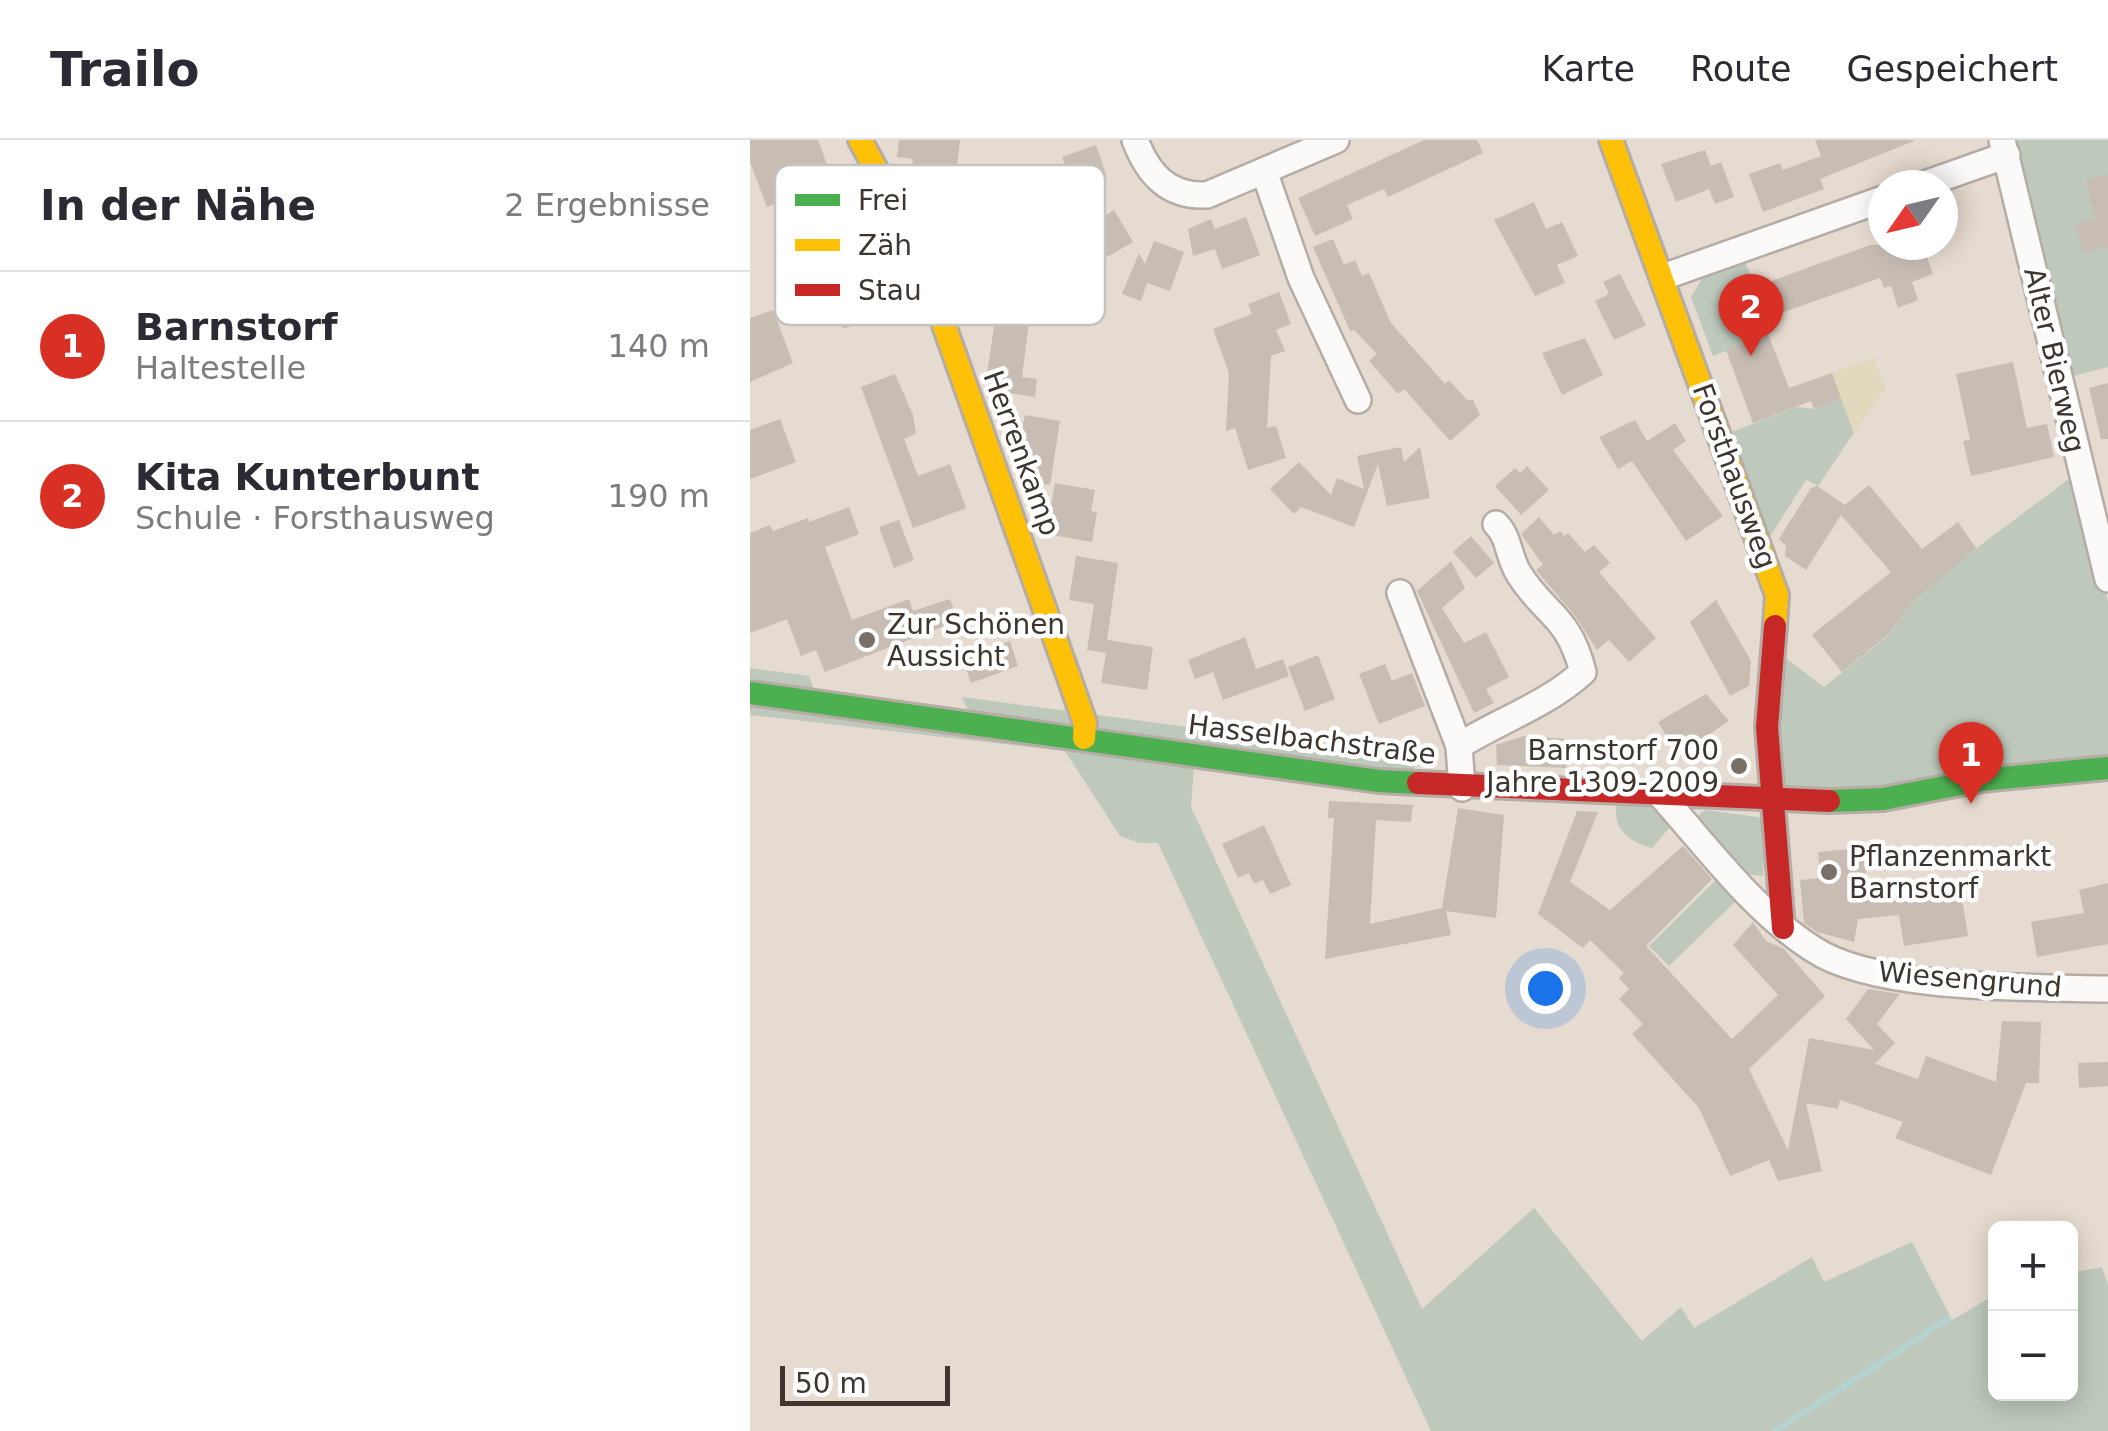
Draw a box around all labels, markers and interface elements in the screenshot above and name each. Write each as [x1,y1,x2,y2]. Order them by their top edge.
text: Trailo [50,41,199,97]
text: Karte [1542,49,1635,89]
text: Route [1690,49,1792,89]
text: Gespeichert [1847,49,2058,89]
legend [775,165,1105,325]
north arrow [1868,170,1958,260]
text: In der Nähe [40,181,316,230]
text: Frei [858,184,908,217]
text: 2 Ergebnisse [504,186,710,224]
text: Zäh [858,229,912,262]
street label: Alter Bierweg [2017,264,2092,456]
text: Stau [858,274,922,307]
pin: 2 [1718,274,1784,356]
text: Barnstorf [135,305,338,349]
text: 1 [61,327,84,365]
text: 140 m [608,327,710,365]
text: Haltestelle [135,349,306,387]
street label: Herrenkamp [976,366,1067,540]
street label: Forsthausweg [1686,379,1783,573]
text: Kita Kunterbunt [135,455,480,499]
text: 2 [61,477,84,515]
text: 190 m [608,477,710,515]
text: Schule · Forsthausweg [135,499,495,537]
place label: Zur Schönen Aussicht [887,608,1065,673]
marker: Zur Schönen Aussicht [856,629,878,651]
street label: Hasselbachstraße [1186,708,1438,771]
pin: 1 [1938,722,2004,804]
place label: Barnstorf 700 Jahre 1309-2009 [1484,734,1719,799]
marker: Barnstorf 700 Jahre 1309-2009 [1728,755,1750,777]
place label: Pflanzenmarkt Barnstorf [1849,840,2051,905]
marker: Pflanzenmarkt Barnstorf [1818,861,1840,883]
street label: Wiesengrund [1877,955,2063,1004]
your location [1520,963,1571,1014]
map controls [1988,1221,2078,1401]
button: + [1988,1221,2078,1311]
button: − [1988,1311,2078,1401]
scale bar [780,1361,950,1406]
text: 50 m [795,1367,867,1400]

